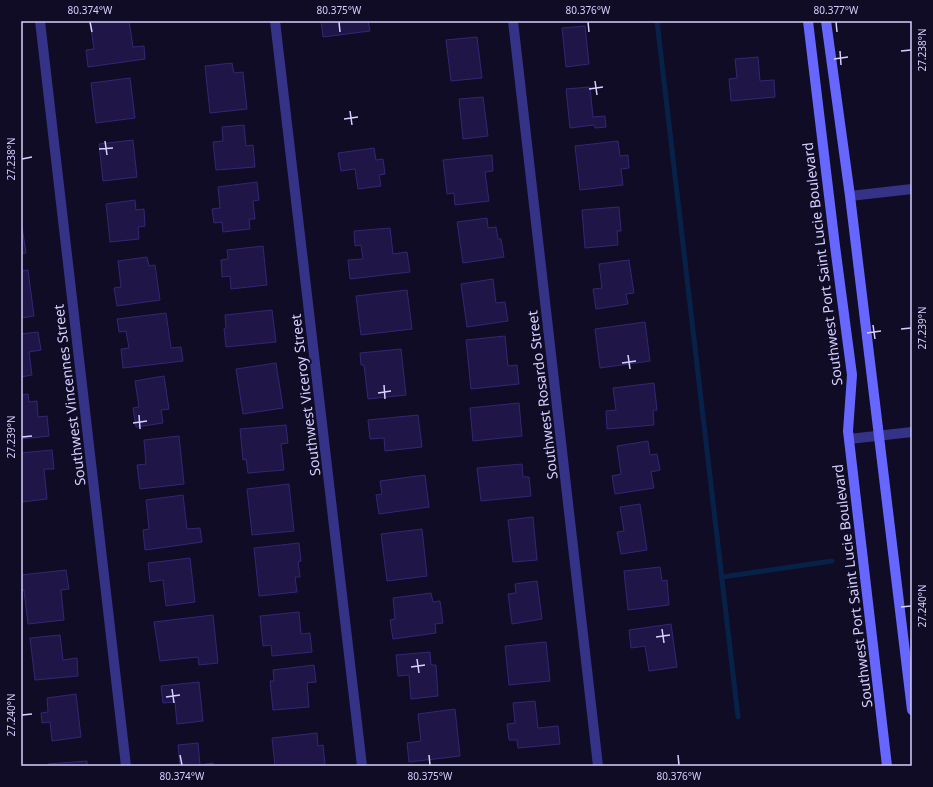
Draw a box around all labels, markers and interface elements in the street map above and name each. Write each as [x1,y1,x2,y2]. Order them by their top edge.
text: 80.374°W [68,3,113,17]
text: 80.375°W [317,3,362,17]
text: 80.376°W [566,3,611,17]
text: 80.377°W [814,3,859,17]
text: 27.238°N [915,28,929,72]
text: 27.238°N [4,137,18,181]
street label: Southwest Port Saint Lucie Boulevard [798,141,846,387]
street label: Southwest Vincennes Street [48,303,90,487]
text: 27.239°N [915,306,929,350]
street label: Southwest Rosardo Street [522,310,562,480]
street label: Southwest Viceroy Street [286,313,324,477]
text: 27.239°N [4,415,18,459]
street label: Southwest Port Saint Lucie Boulevard [828,463,876,709]
text: 27.240°N [915,584,929,628]
text: 27.240°N [4,693,18,737]
text: 80.374°W [160,769,205,783]
text: 80.375°W [408,769,453,783]
text: 80.376°W [657,769,702,783]

